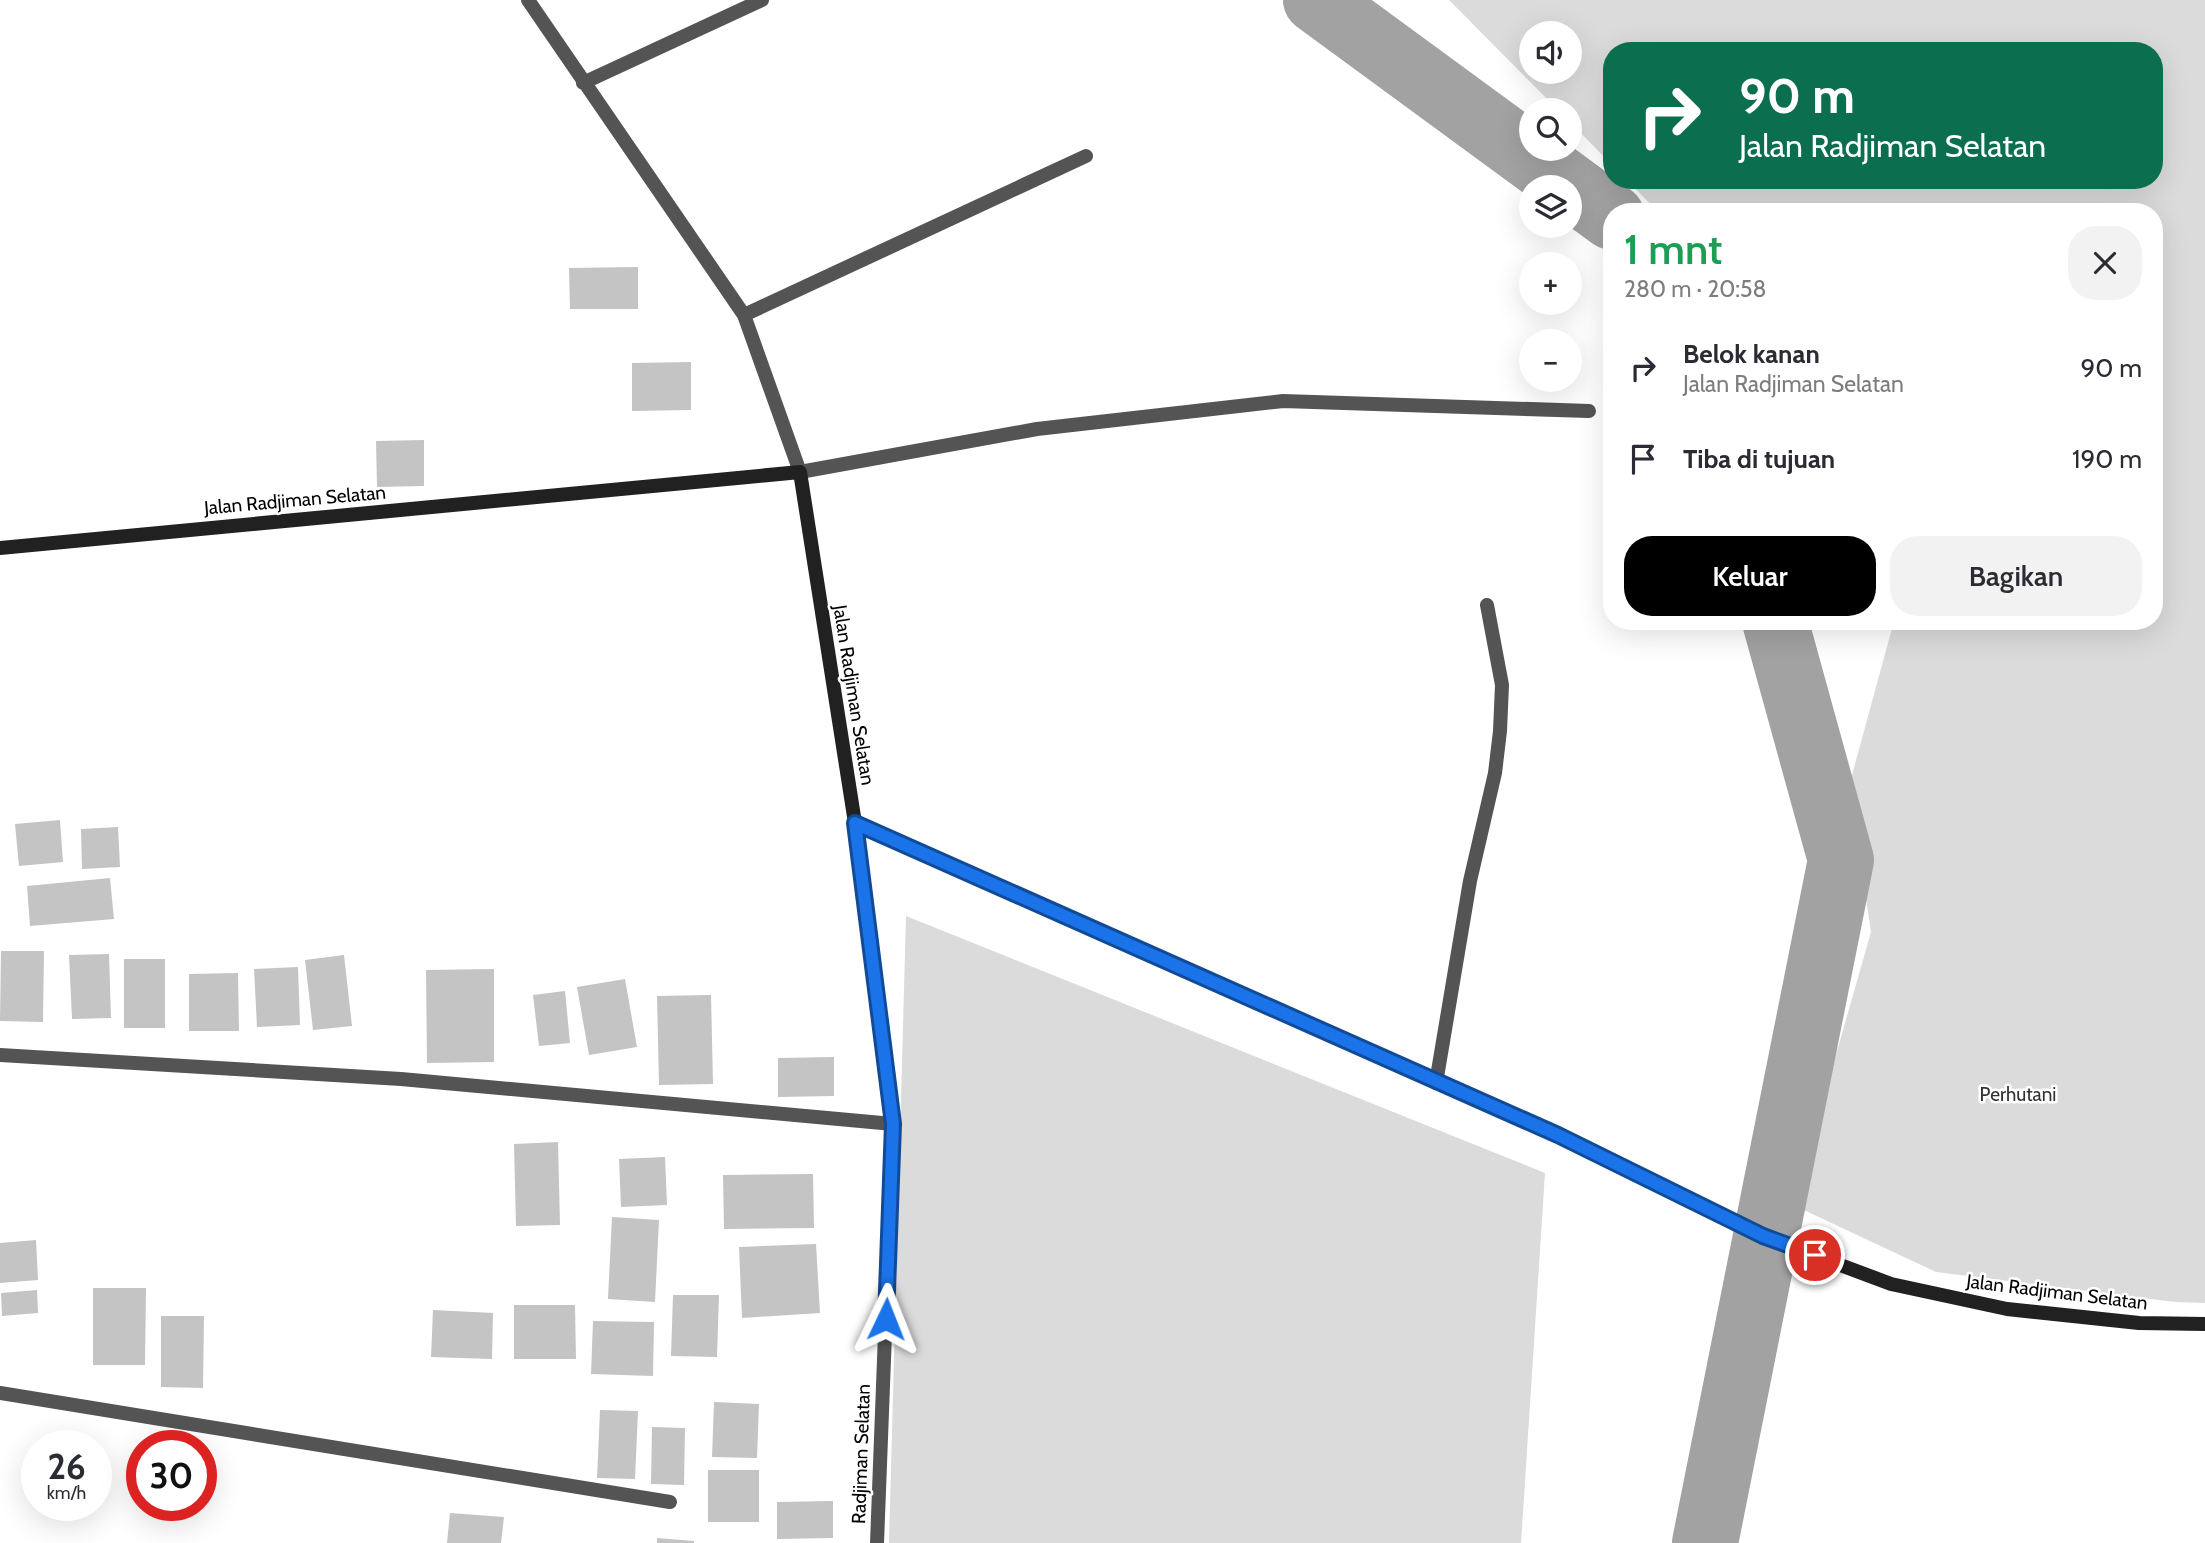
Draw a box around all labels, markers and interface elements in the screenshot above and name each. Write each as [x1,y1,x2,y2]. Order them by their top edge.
map controls [1519,21,1582,392]
button: sound [1519,21,1582,84]
text: 90 m [1739,66,1855,125]
icon: right [1624,70,1715,161]
button: search [1519,98,1582,161]
text: Jalan Radjiman Selatan [1739,126,2046,165]
button: layers [1519,175,1582,238]
text: 1 mnt [1624,223,1722,275]
button: close [2068,226,2142,300]
button: + [1519,252,1582,315]
text: 280 m · 20:58 [1624,275,1766,303]
button: − [1519,329,1582,392]
text: Belok kanan [1683,338,1820,370]
icon: right [1624,349,1662,387]
text: 90 m [2080,352,2142,384]
text: Jalan Radjiman Selatan [1683,370,1904,398]
icon: arrive [1624,440,1662,478]
text: Tiba di tujuan [1683,443,1835,475]
text: 190 m [2072,443,2142,475]
street label: Jalan Radjiman Selatan [202,481,387,519]
button: Keluar [1624,536,1876,616]
button: Bagikan [1890,536,2142,616]
street label: Jalan Radjiman Selatan [828,602,880,787]
park label: Perhutani [1980,1083,2056,1106]
pin [1785,1225,1845,1285]
icon: arrive [1796,1236,1834,1274]
street label: Jalan Radjiman Selatan [1964,1269,2149,1315]
position arrow [849,1282,923,1356]
street label: Radjiman Selatan [847,1384,875,1524]
speed limit sign: 30 [126,1430,217,1521]
text: 26 [47,1445,86,1488]
text: km/h [47,1482,86,1504]

